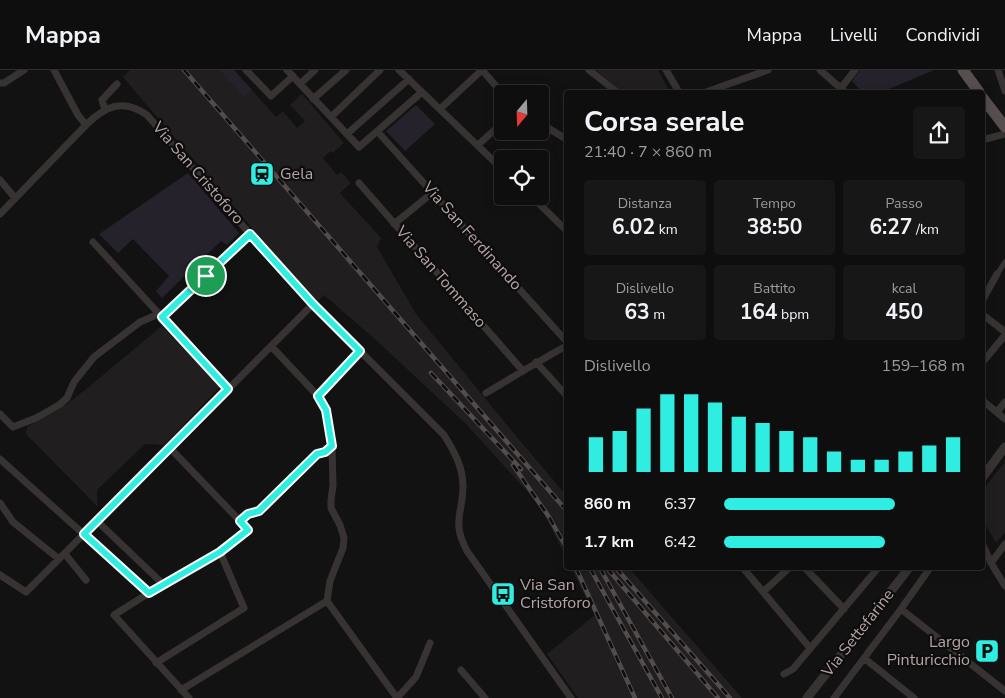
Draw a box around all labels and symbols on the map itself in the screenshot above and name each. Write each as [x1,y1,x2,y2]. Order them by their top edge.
north arrow [494,85,549,140]
street label: Via San Cristoforo [147,116,249,229]
station icon: Gela [249,161,275,187]
place label: Gela [280,163,313,185]
street label: Via San Ferdinando [417,176,527,295]
street label: Via San Tommaso [390,220,492,333]
pin [185,255,227,297]
place label: Via San Cristoforo [519,574,591,614]
bus stop icon: Via San Cristoforo [490,581,516,607]
street label: Via Settefarine [816,585,899,682]
place label: Largo Pinturicchio [887,631,970,671]
parking icon: Largo Pinturicchio [974,638,1000,664]

